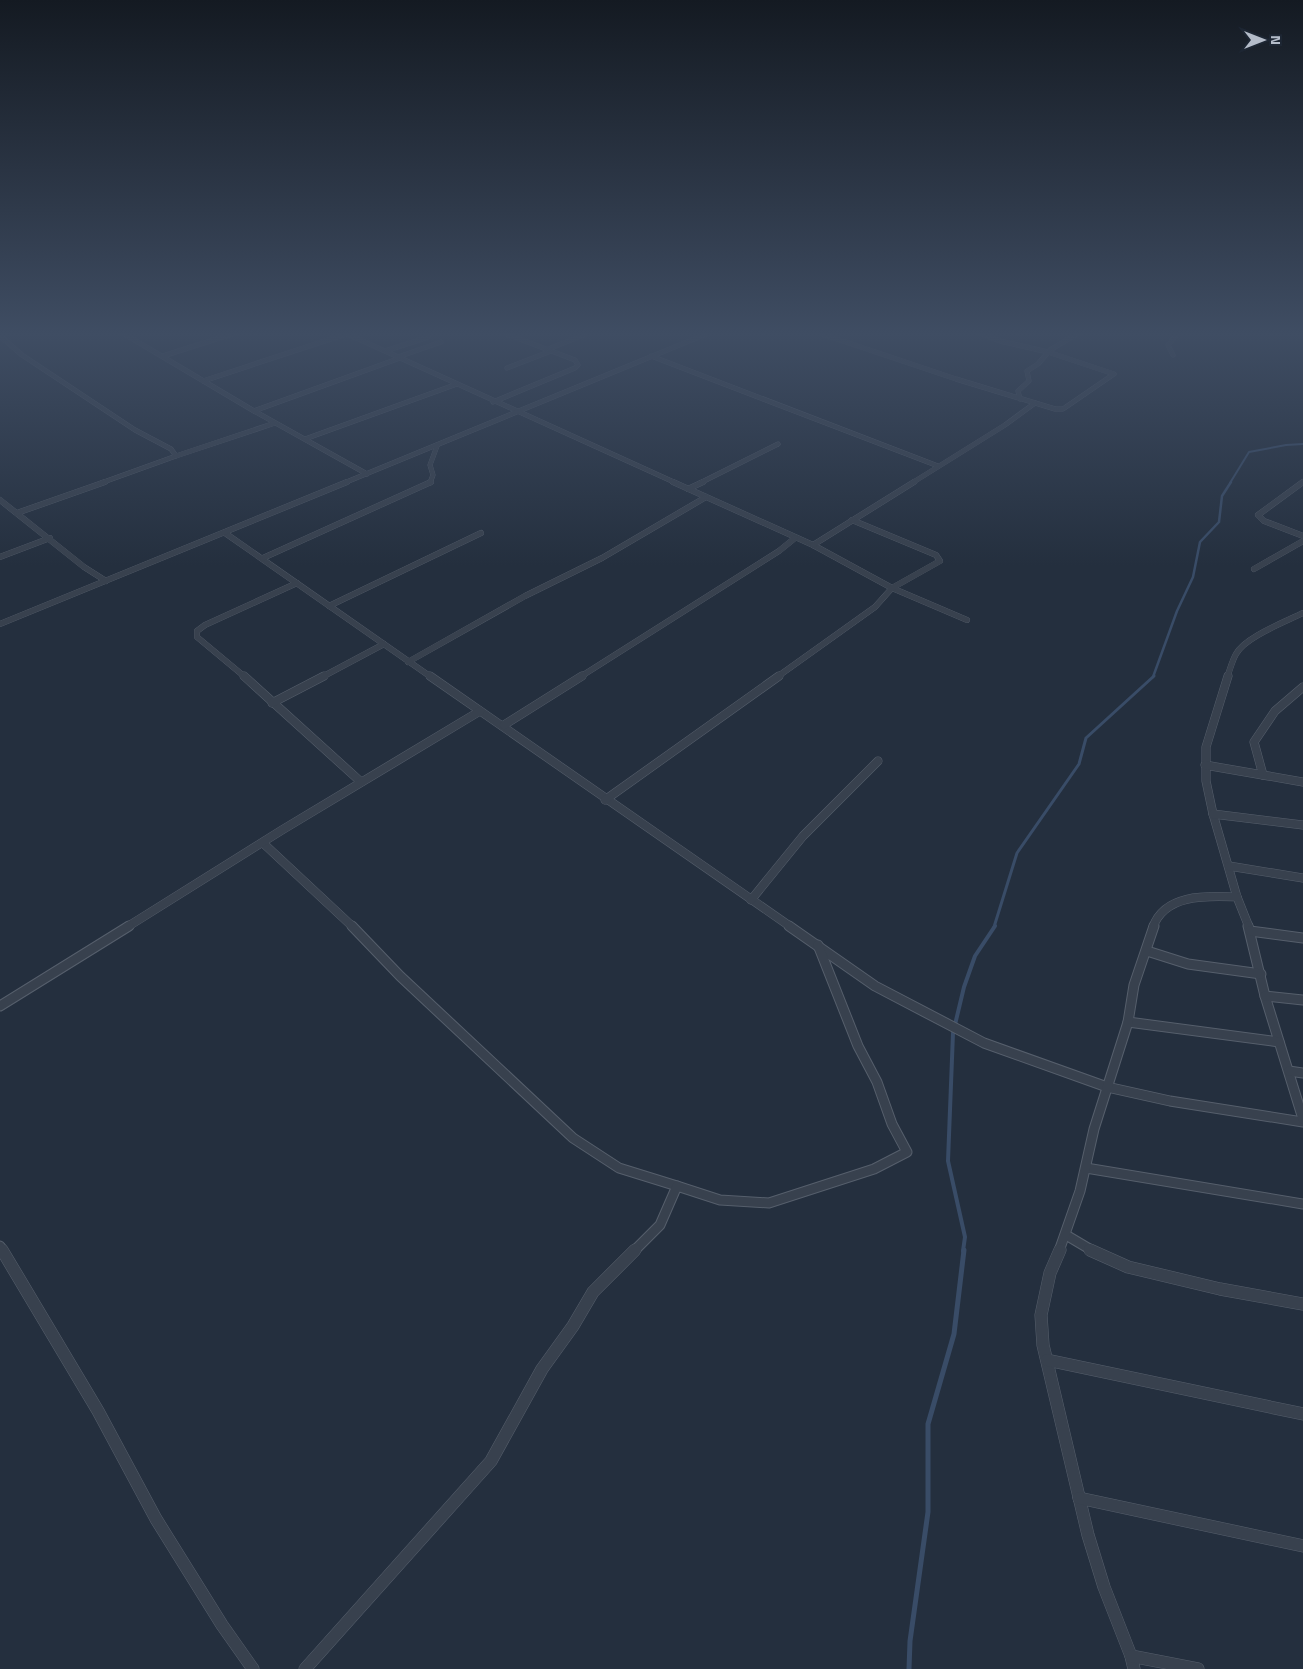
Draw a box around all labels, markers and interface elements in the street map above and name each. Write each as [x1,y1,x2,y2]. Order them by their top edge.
north arrow [1238,15,1288,65]
text: N [1266,35,1287,45]

